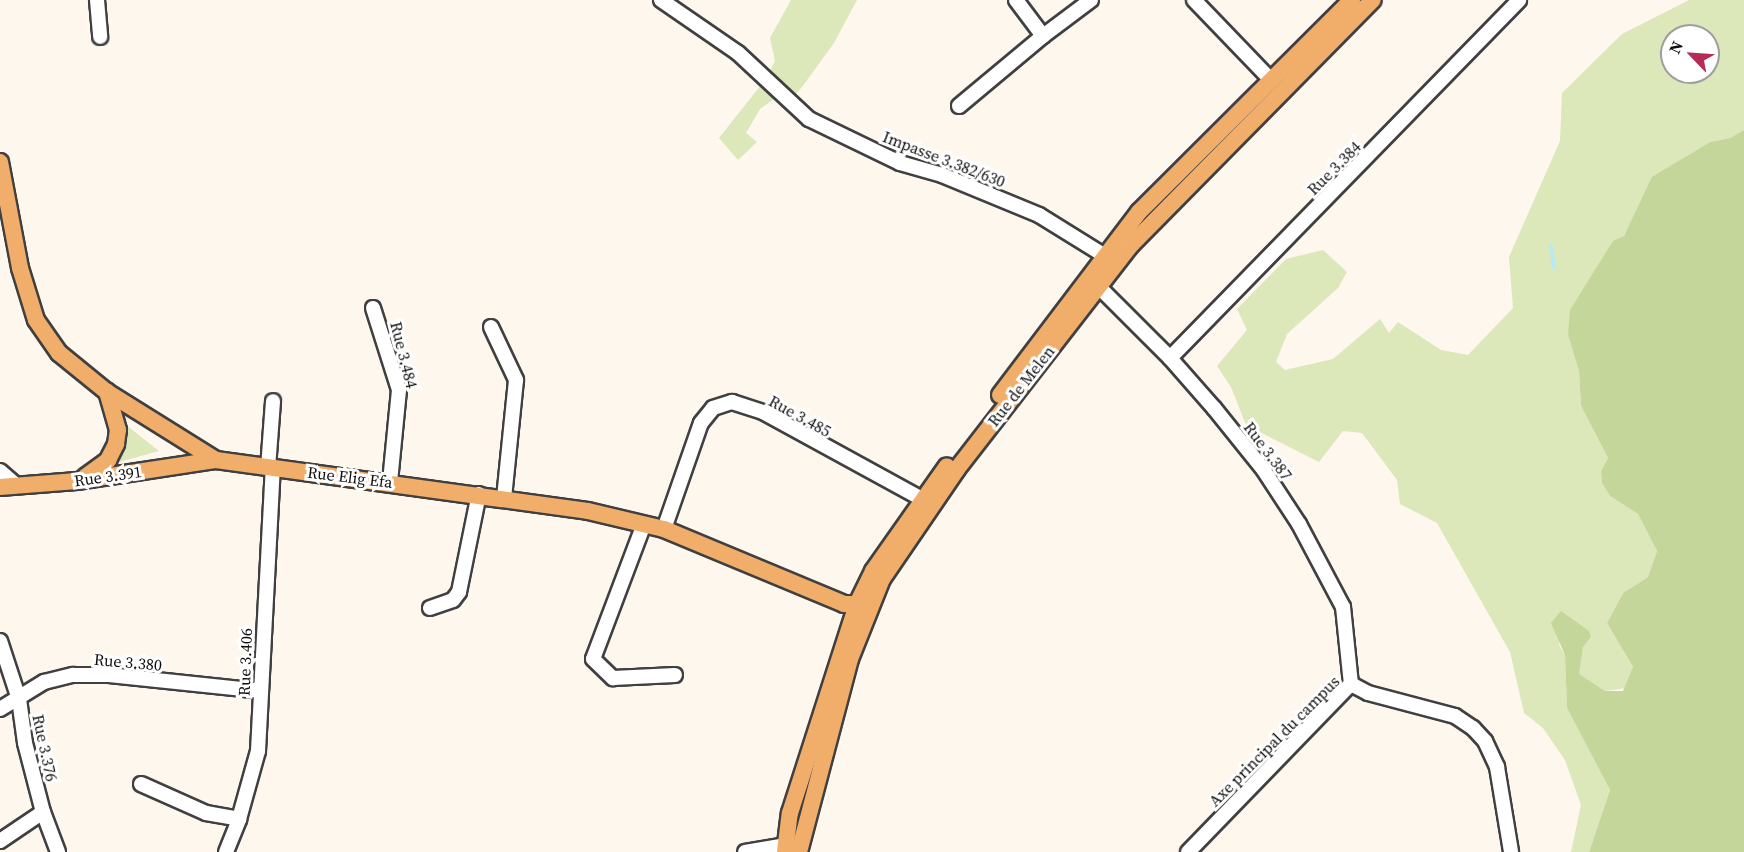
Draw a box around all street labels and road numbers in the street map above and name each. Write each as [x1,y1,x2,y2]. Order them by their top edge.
street label: Impasse 3.382/630 [880,127,1008,191]
street label: Rue 3.384 [1303,137,1365,199]
street label: Rue 3.484 [386,320,422,390]
street label: Rue de Melen [984,342,1058,430]
street label: Rue 3.485 [766,391,834,441]
street label: Rue 3.387 [1240,418,1296,484]
street label: Rue 3.391 [73,462,143,490]
street label: Rue Elig Efa [306,462,394,492]
street label: Rue 3.406 [234,628,256,696]
street label: Rue 3.380 [93,649,163,675]
street label: Axe principal du campus [1205,672,1343,810]
street label: Rue 3.376 [29,713,61,783]

